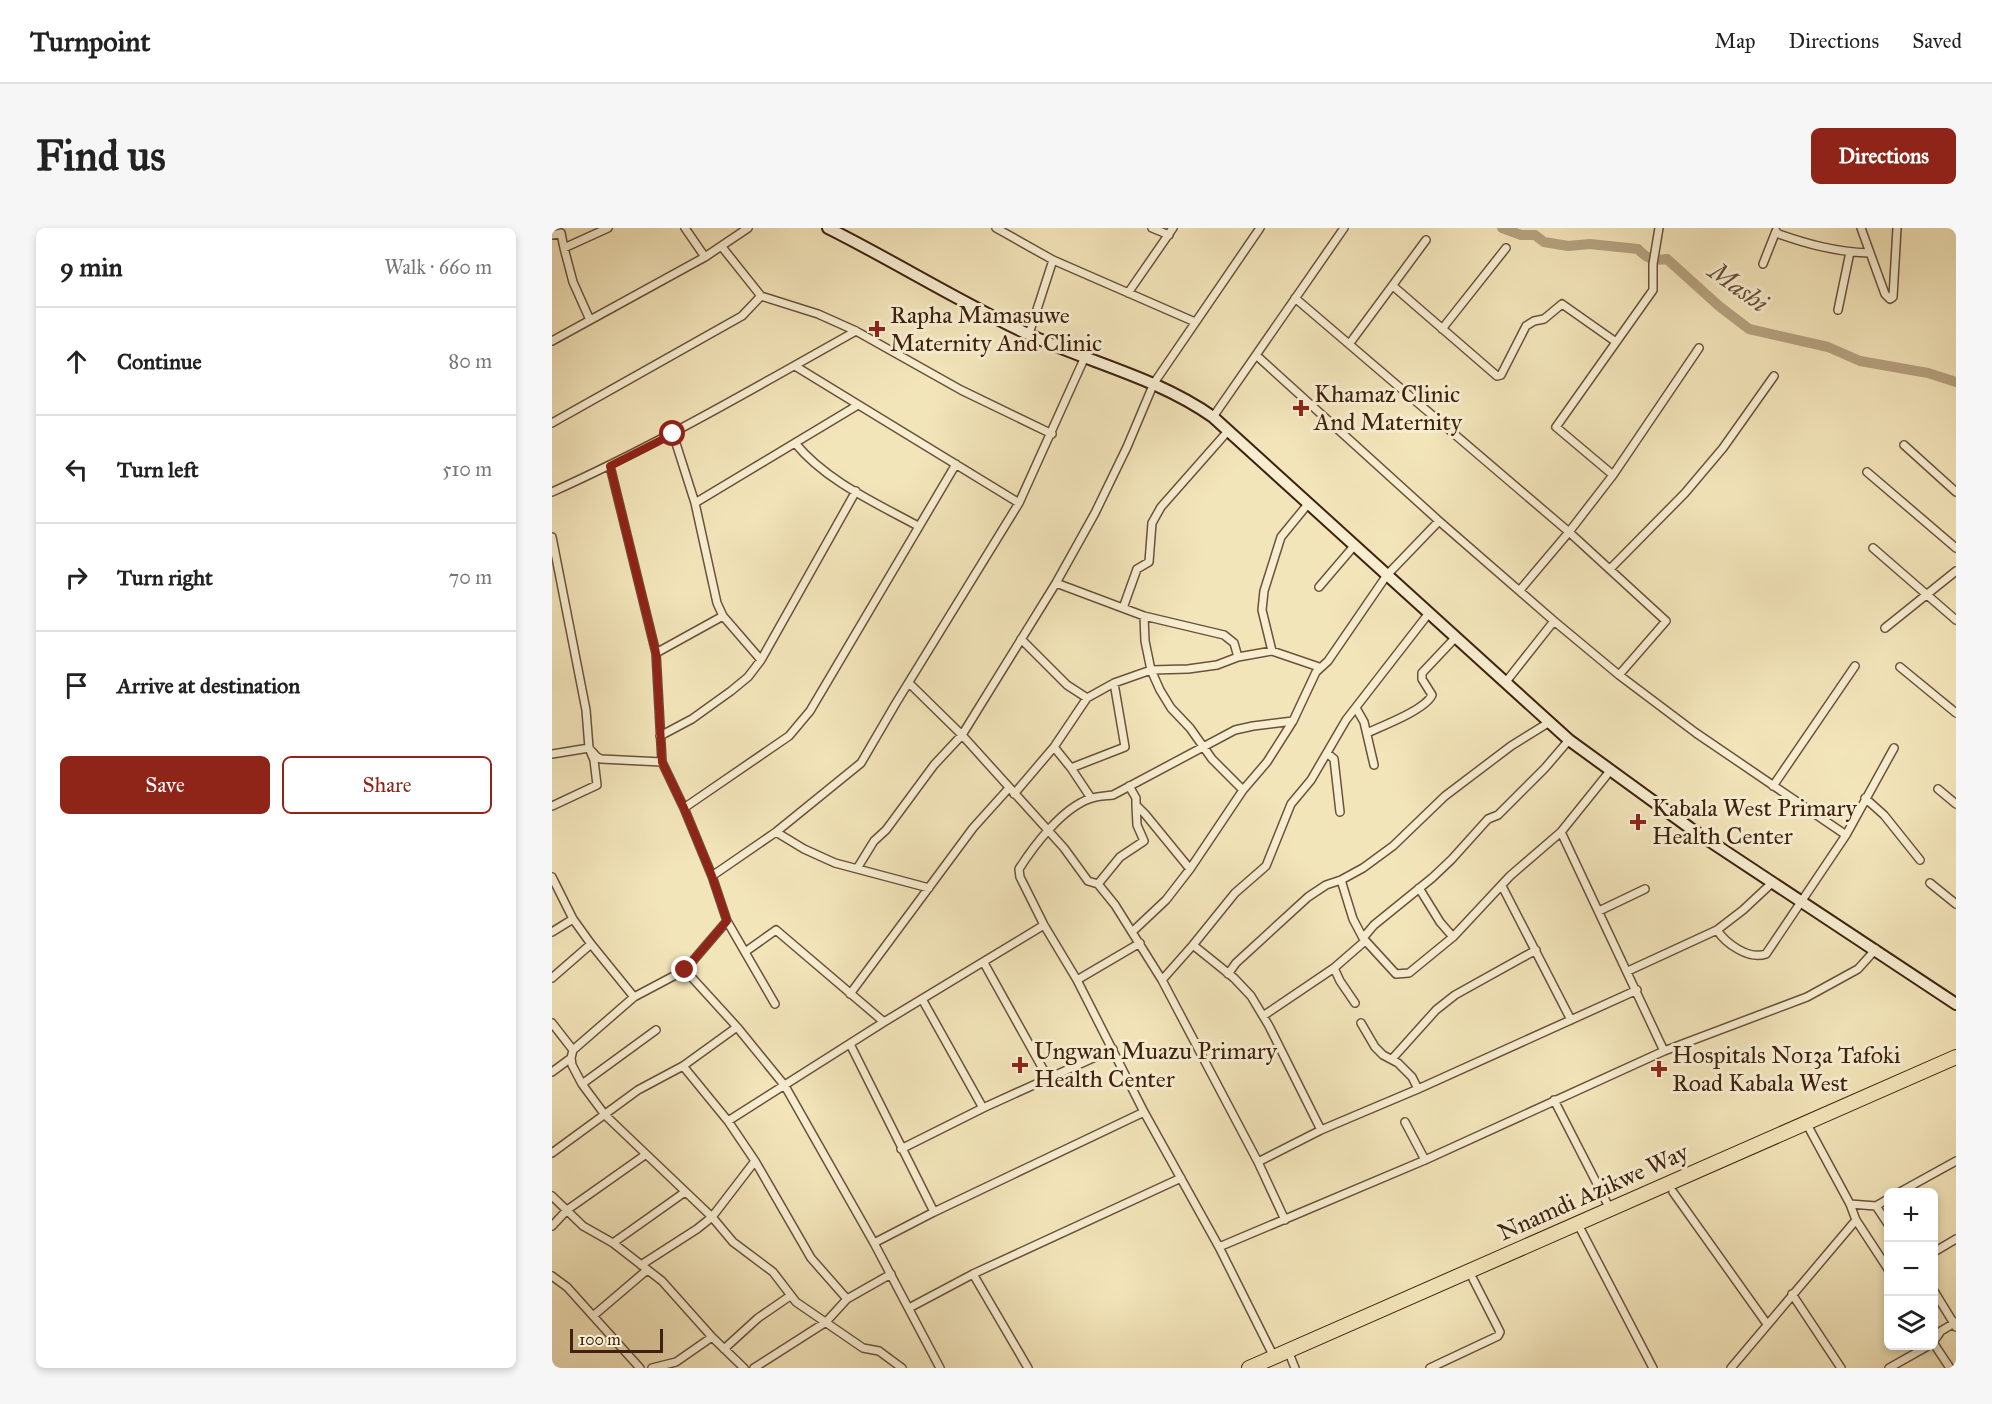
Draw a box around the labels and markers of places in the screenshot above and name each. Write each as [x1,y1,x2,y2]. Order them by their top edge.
place label: Rapha Mamasuwe Maternity And Clinic [890,300,1102,358]
marker: Rapha Mamasuwe Maternity And Clinic [868,320,886,338]
place label: Khamaz Clinic And Maternity [1313,379,1463,437]
marker: Khamaz Clinic And Maternity [1292,399,1310,417]
place label: Kabala West Primary Health Center [1652,793,1857,851]
marker: Kabala West Primary Health Center [1629,813,1647,831]
place label: Ungwan Muazu Primary Health Center [1034,1036,1278,1094]
place label: Hospitals No13a Tafoki Road Kabala West [1672,1040,1901,1098]
marker: Ungwan Muazu Primary Health Center [1011,1056,1029,1074]
marker: Hospitals No13a Tafoki Road Kabala West [1650,1060,1668,1078]

